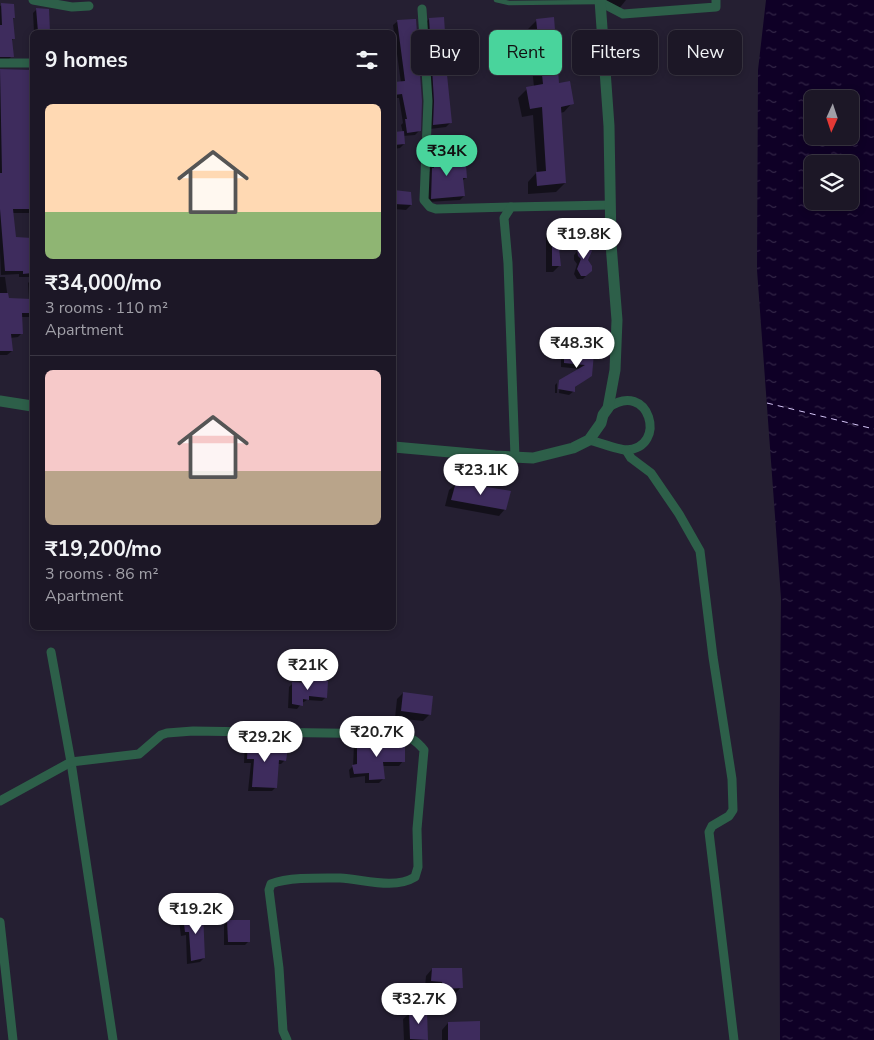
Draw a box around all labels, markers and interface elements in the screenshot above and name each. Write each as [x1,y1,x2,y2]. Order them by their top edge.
chip: Buy [411,30,479,75]
chip: Rent [489,30,562,75]
chip: Filters [572,30,658,75]
chip: New [668,30,742,75]
text: 9 homes [45,46,128,74]
icon: filters [353,46,381,74]
north arrow [804,90,859,145]
map controls [804,90,859,210]
pin: ₹34K [417,134,477,177]
icon: home [168,137,258,227]
text: ₹34K [427,140,467,162]
button: layers [804,155,859,210]
pin: ₹19.8K [543,218,625,260]
text: ₹19.8K [558,223,611,245]
text: ₹34,000/mo [45,269,162,297]
text: 3 rooms · 110 m² [45,297,168,319]
text: Apartment [45,319,123,341]
pin: ₹48.3K [536,326,618,369]
text: ₹48.3K [551,332,604,354]
icon: home [168,402,258,492]
pin: ₹23.1K [440,454,522,496]
text: ₹23.1K [455,459,508,481]
text: ₹19,200/mo [45,535,162,563]
text: 3 rooms · 86 m² [45,563,158,585]
text: Apartment [45,585,123,607]
pin: ₹21K [278,648,338,691]
text: ₹21K [288,654,328,676]
pin: ₹20.7K [336,716,418,758]
pin: ₹29.2K [224,720,306,763]
text: ₹20.7K [351,721,404,743]
text: ₹29.2K [239,726,292,748]
pin: ₹19.2K [155,892,237,935]
text: ₹19.2K [170,898,223,920]
pin: ₹32.7K [378,982,460,1025]
text: ₹32.7K [393,988,446,1010]

